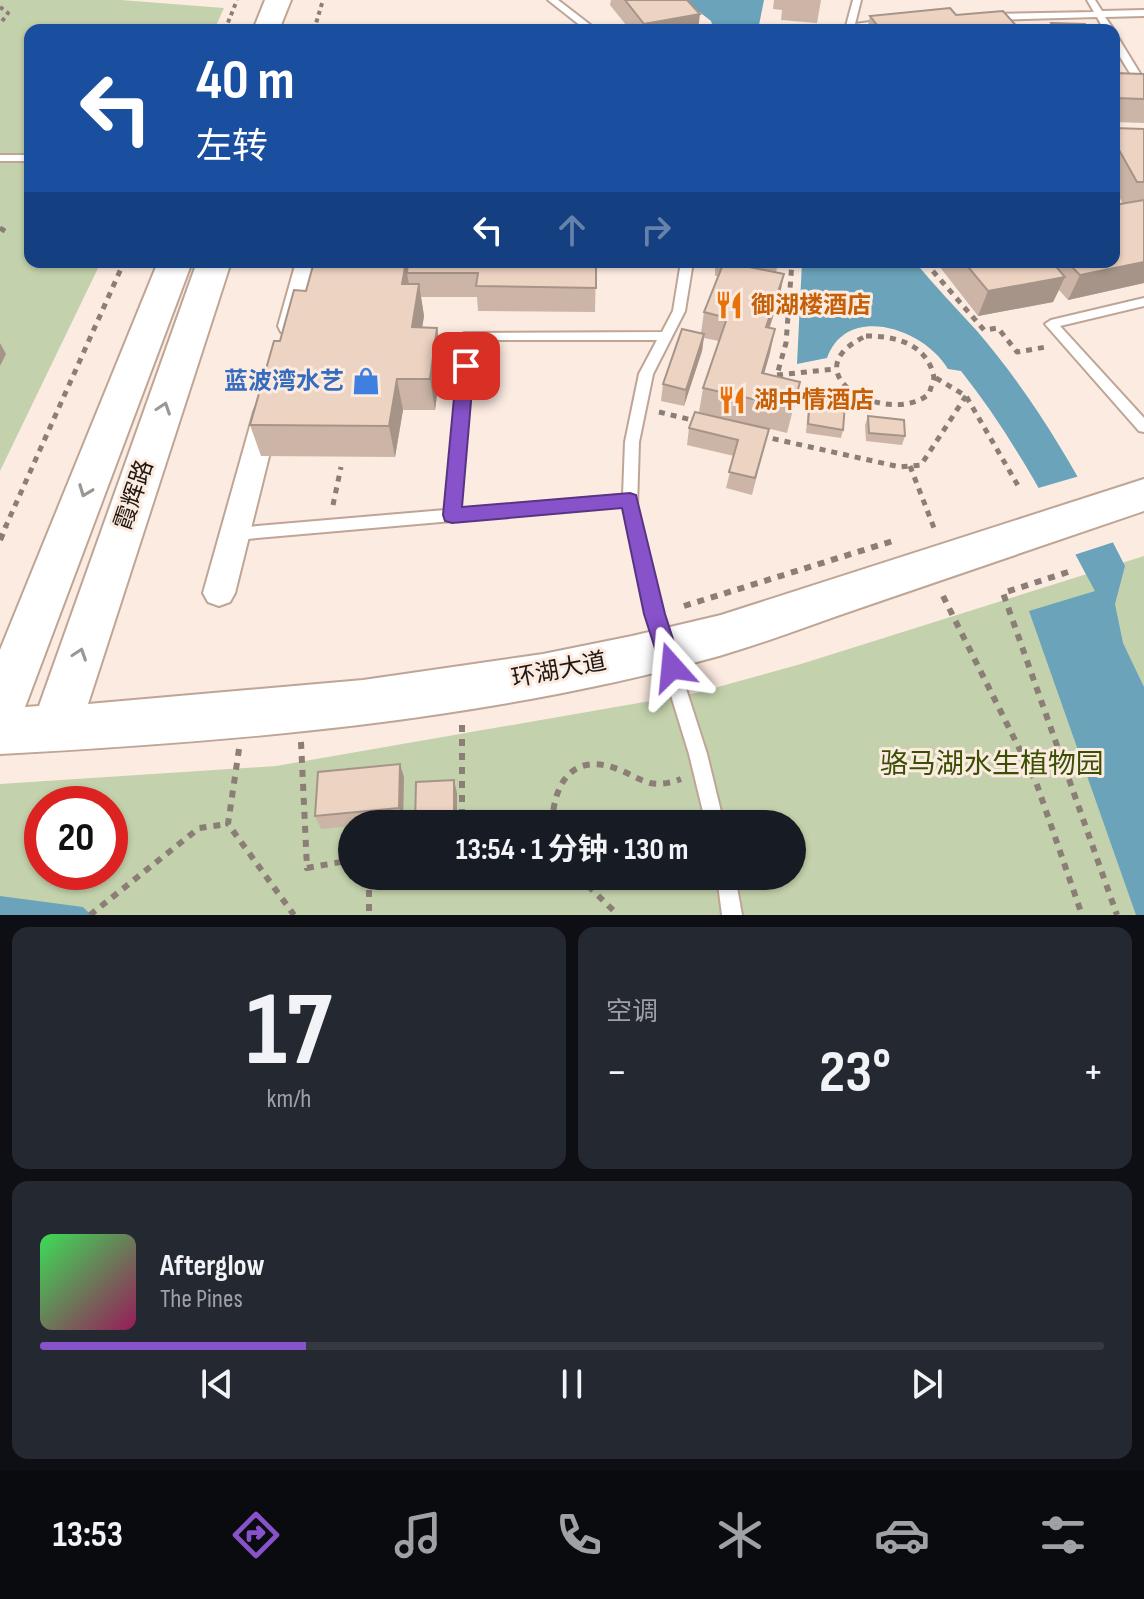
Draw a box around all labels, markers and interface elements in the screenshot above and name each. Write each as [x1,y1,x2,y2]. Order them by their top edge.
text: 40 m [196,48,295,115]
icon: left [64,56,168,160]
text: 左转 [196,126,268,169]
icon: left [466,208,510,252]
icon: ahead [550,208,594,252]
icon: right [634,208,678,252]
restaurant icon: 御湖楼酒店 [714,290,744,320]
place label: 御湖楼酒店 [751,291,871,320]
pin [432,332,500,400]
icon: arrive [444,344,488,388]
shop icon: 蓝波湾水艺 [351,366,381,396]
place label: 蓝波湾水艺 [224,367,344,396]
restaurant icon: 湖中情酒店 [717,385,747,415]
place label: 湖中情酒店 [754,386,874,415]
one-way arrow [154,402,170,416]
street label: 霞辉路 [109,456,159,534]
one-way arrow [79,483,95,497]
position arrow [630,625,714,709]
street label: 环湖大道 [509,647,609,693]
one-way arrow [70,648,86,662]
park label: 骆马湖水生植物园 [880,748,1104,781]
speed limit sign: 20 [24,786,128,890]
text: 13:54 · 1 分钟 · 130 m [456,832,688,868]
text: 17 [246,969,332,1094]
text: 空调 [606,997,658,1028]
text: 23° [819,1037,891,1109]
text: − [606,1046,628,1099]
text: + [1082,1046,1104,1099]
text: km/h [267,1084,311,1115]
text: Afterglow [160,1248,265,1284]
text: The Pines [160,1284,243,1315]
icon: previous [195,1362,239,1406]
icon: pause [550,1362,594,1406]
icon: next [905,1362,949,1406]
icon: directions [228,1507,284,1563]
icon: music [390,1507,446,1563]
icon: phone [551,1507,607,1563]
icon: climate [712,1507,768,1563]
icon: car [874,1507,930,1563]
icon: filters [1035,1507,1091,1563]
text: 13:53 [53,1514,123,1557]

